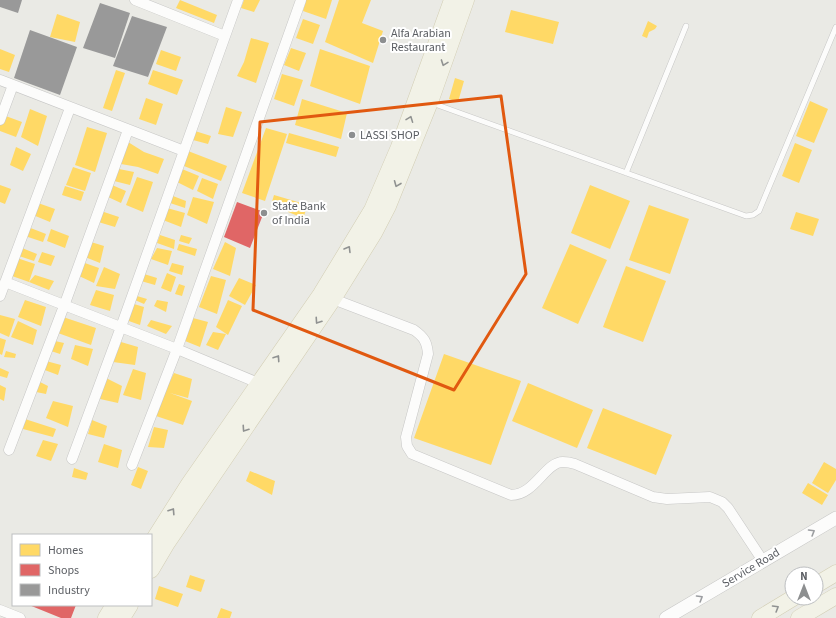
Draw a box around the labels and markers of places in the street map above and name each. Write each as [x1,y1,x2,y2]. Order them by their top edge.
place label: Alfa Arabian Restaurant [391,25,451,56]
marker: Alfa Arabian Restaurant [378,35,388,45]
place label: LASSI SHOP [360,127,420,144]
marker: LASSI SHOP [347,130,357,140]
place label: State Bank of India [272,198,326,229]
marker: State Bank of India [259,208,269,218]

